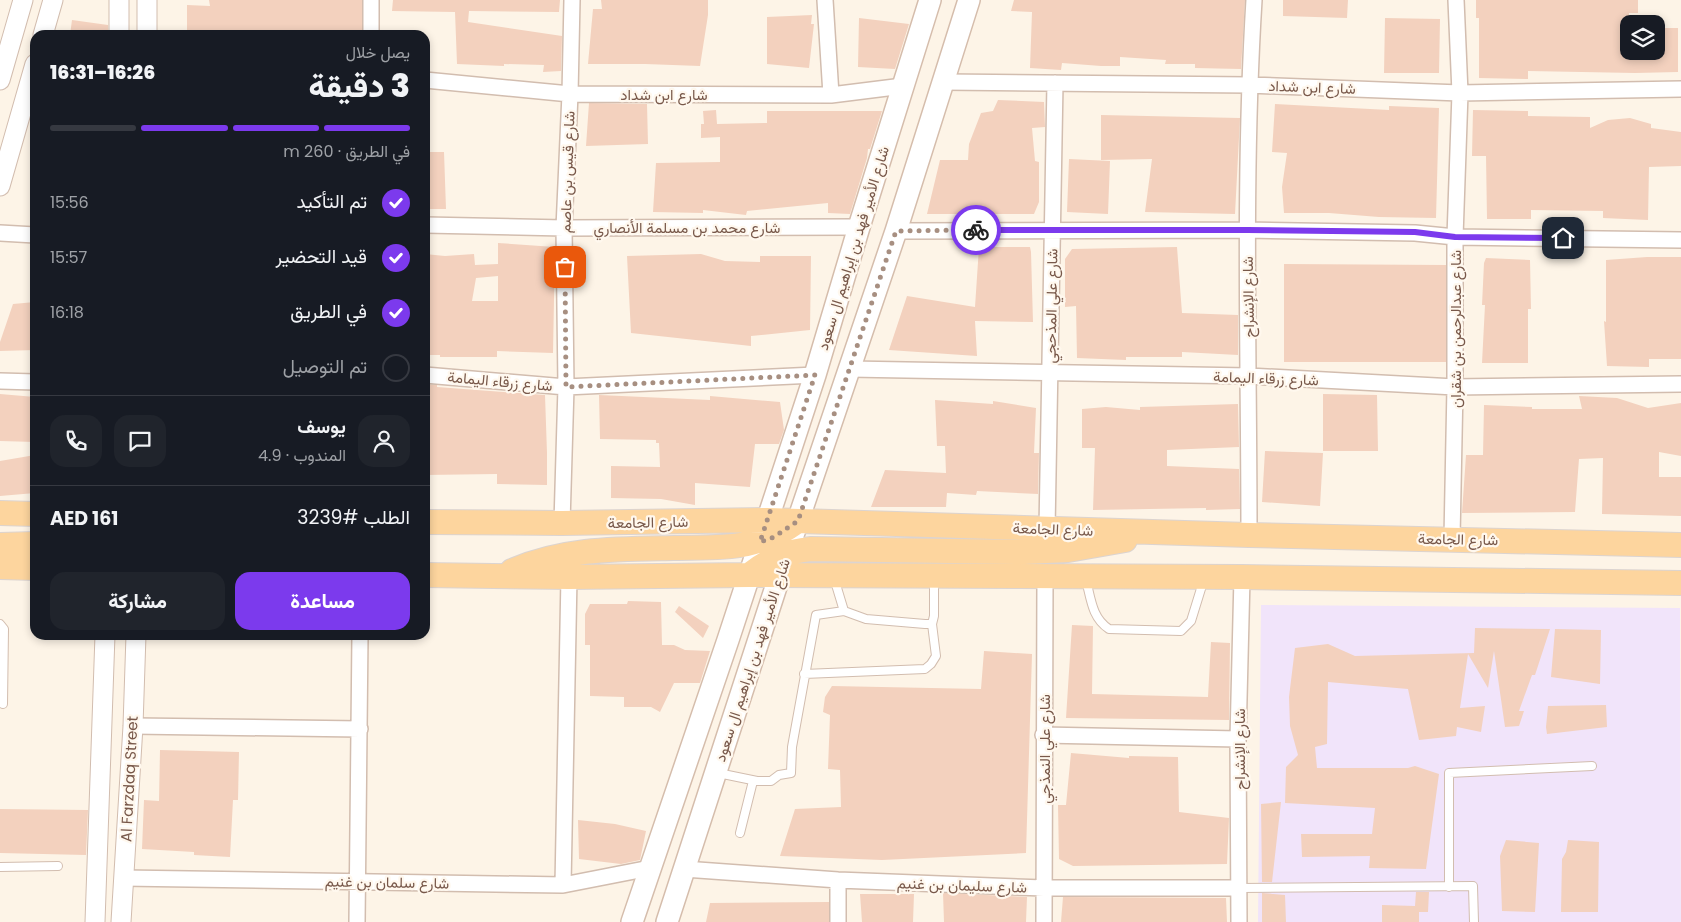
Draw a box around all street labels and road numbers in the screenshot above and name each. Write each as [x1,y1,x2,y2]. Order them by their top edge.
street label: شارع ابن شداد [1268,75,1356,100]
street label: شارع ابن شداد [620,84,708,106]
street label: شارع قيس بن عاصم [554,110,581,233]
street label: شارع الأمير فهد بن إبراهيم ال سعود [812,143,895,353]
street label: شارع محمد بن مسلمة الأنصاري [594,217,781,241]
street label: شارع علي المذحجي [1039,248,1066,364]
street label: شارع عبدالرحمن بن شقران [1445,250,1467,408]
street label: شارع الإنشراح [1237,256,1260,338]
street label: شارع زرقاء اليمامة [446,366,554,397]
street label: شارع زرقاء اليمامة [1213,366,1319,391]
street label: شارع الجامعة [608,511,689,534]
street label: شارع الجامعة [1012,517,1094,542]
street label: شارع الجامعة [1418,528,1499,551]
street label: شارع الأمير فهد بن إبراهيم ال سعود [709,556,796,765]
street label: شارع علي النمذجي [1034,694,1058,804]
street label: شارع الإنشراح [1229,708,1251,790]
street label: Al Farzdaq Street [115,715,143,843]
street label: شارع سلمان بن غنيم [325,870,450,895]
street label: شارع سليمان بن غنيم [897,872,1027,899]

